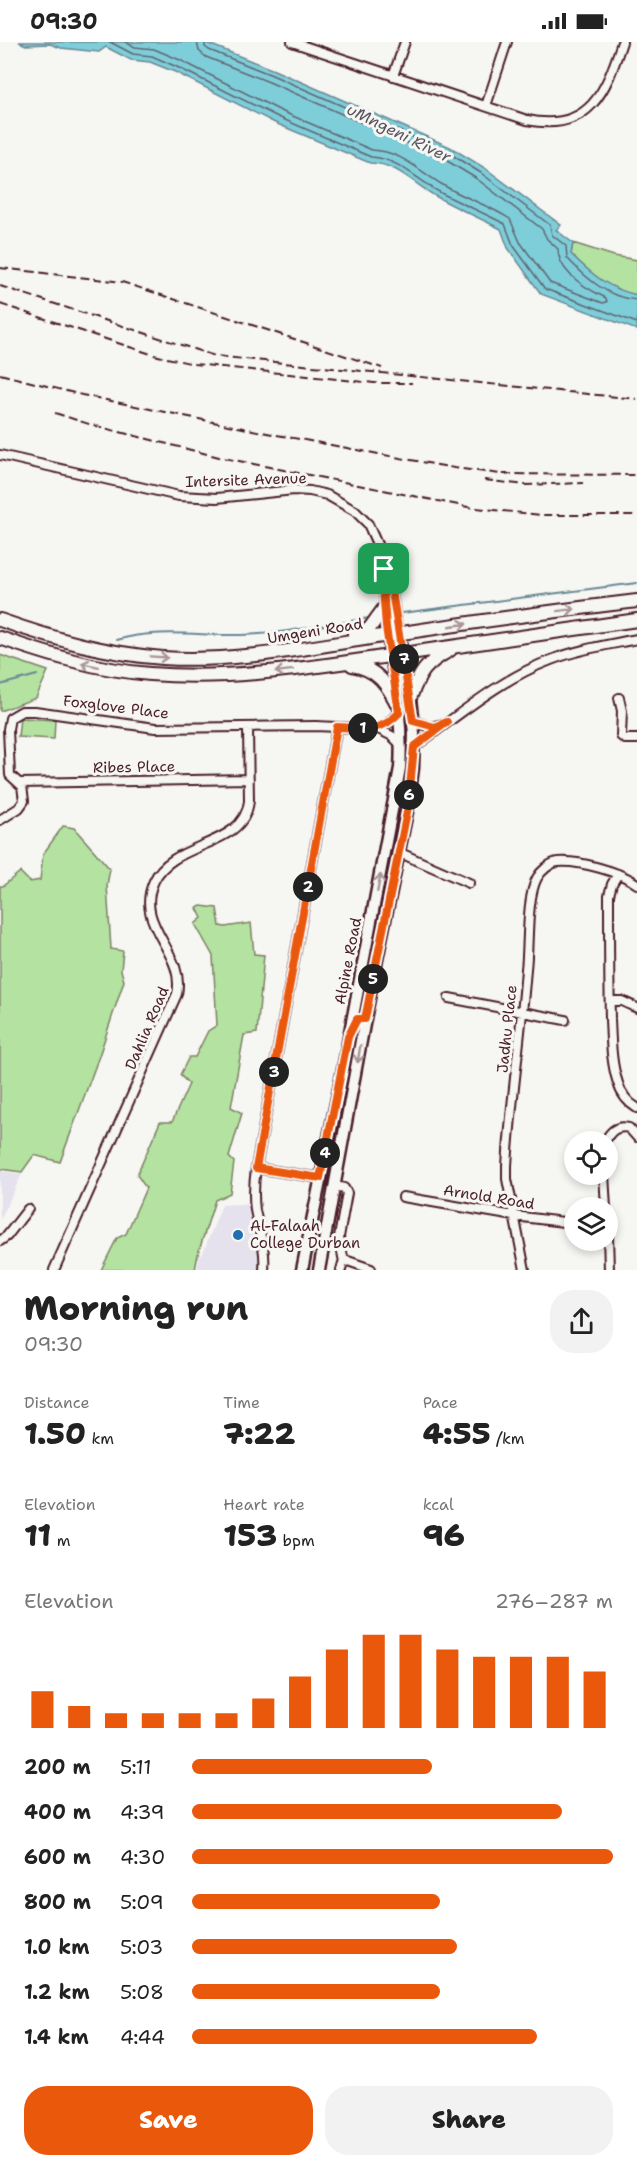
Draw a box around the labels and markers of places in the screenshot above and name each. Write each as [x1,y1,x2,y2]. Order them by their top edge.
pin [358,543,409,594]
pin: 7 [389,644,419,674]
pin: 1 [348,713,378,743]
pin: 6 [394,780,424,810]
pin: 2 [293,872,323,902]
pin: 5 [358,964,388,994]
pin: 3 [259,1057,289,1087]
pin: 4 [310,1138,340,1168]
place label: Al-Falaah College Durban [250,1216,360,1253]
marker: Al-Falaah College Durban [231,1228,245,1242]

